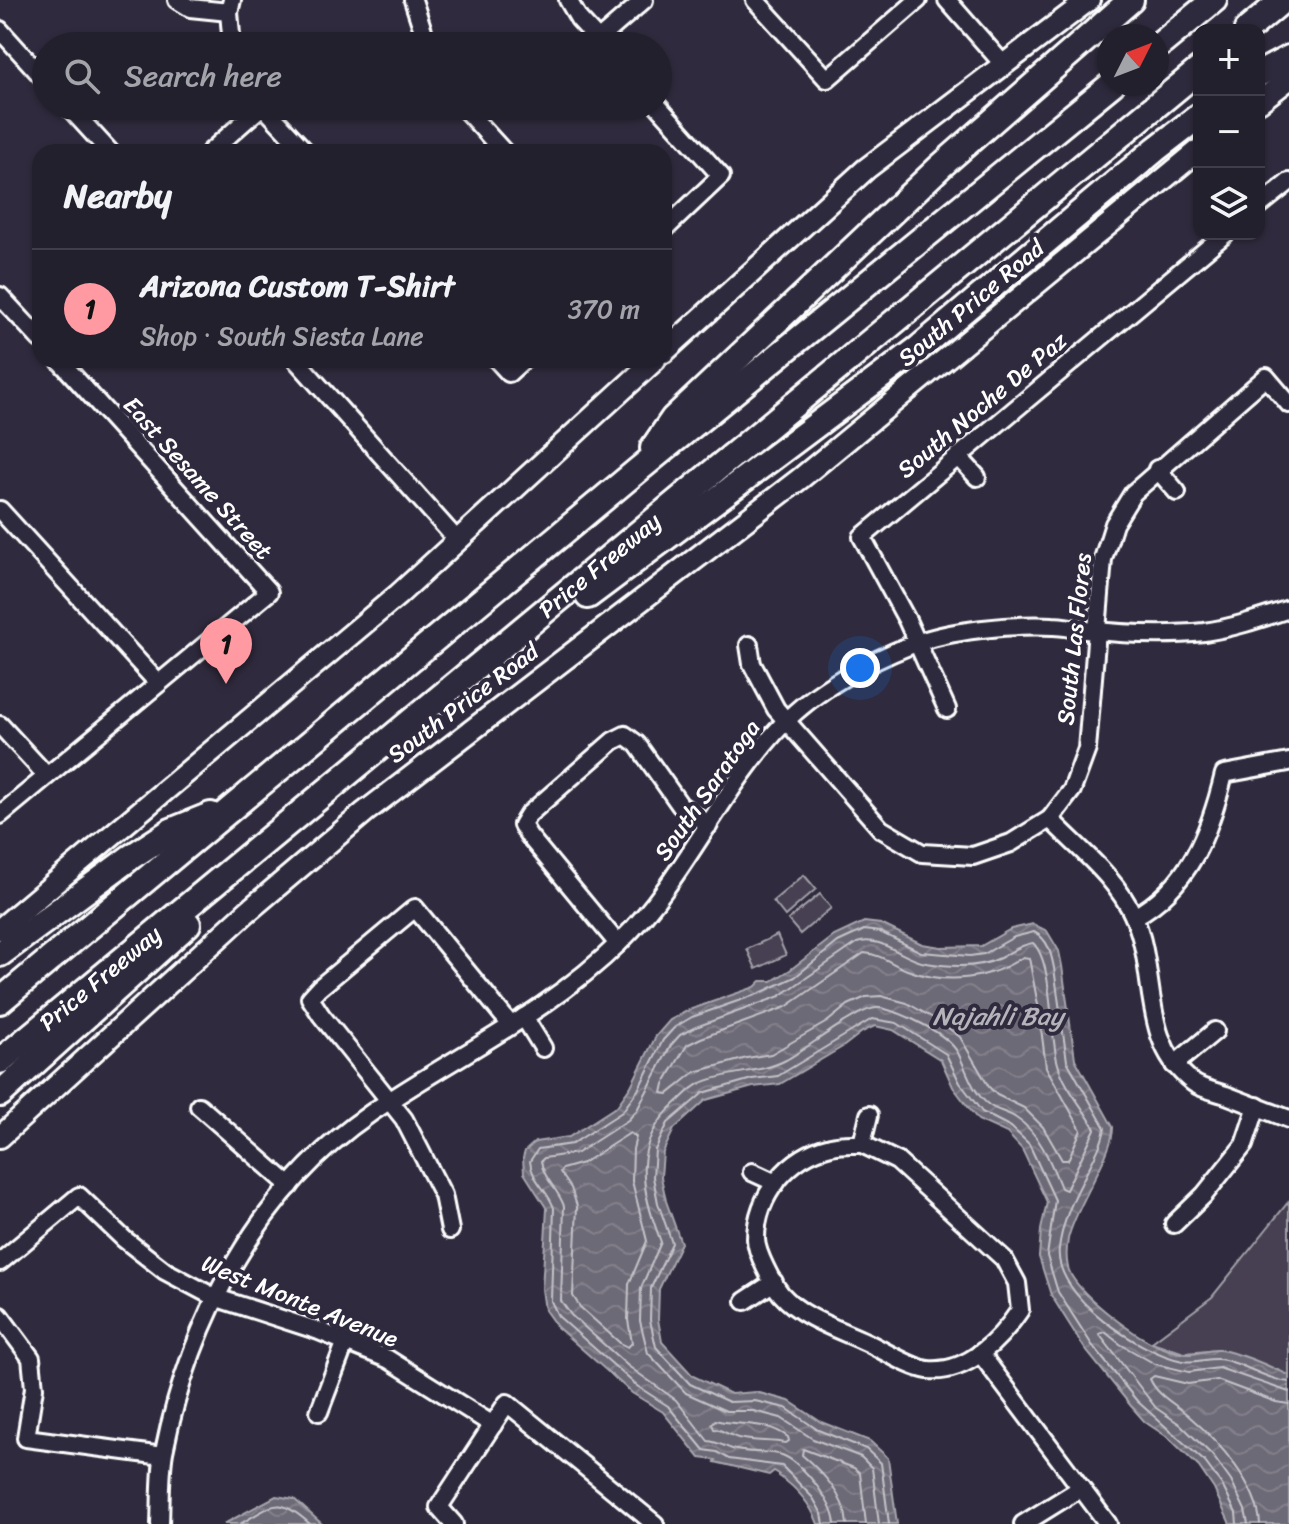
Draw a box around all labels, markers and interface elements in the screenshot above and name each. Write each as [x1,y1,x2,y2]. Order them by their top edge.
north arrow [1097,24,1169,96]
map controls [1193,24,1265,240]
button: + [1193,24,1265,96]
search box [32,32,672,120]
text: Search here [124,49,282,103]
icon: search [60,54,104,98]
button: − [1193,96,1265,168]
text: Nearby [64,166,172,226]
button: layers [1193,168,1265,240]
street label: South Price Road [888,228,1055,377]
text: Arizona Custom T-Shirt [140,259,455,313]
text: 1 [84,286,96,332]
text: 370 m [568,286,640,332]
text: Shop · South Siesta Lane [140,313,424,359]
street label: South Noche De Paz [887,320,1077,489]
street label: East Sesame Street [112,386,284,570]
street label: Price Freeway [529,501,671,629]
street label: South Las Flores [1044,551,1104,727]
pin: 1 [200,618,252,684]
street label: South Price Road [378,631,549,774]
your location [840,648,880,688]
street label: South Saratoga [642,710,772,870]
street label: Price Freeway [29,914,172,1042]
water label: Najahli Bay [933,993,1067,1039]
street label: West Monte Avenue [195,1242,405,1360]

